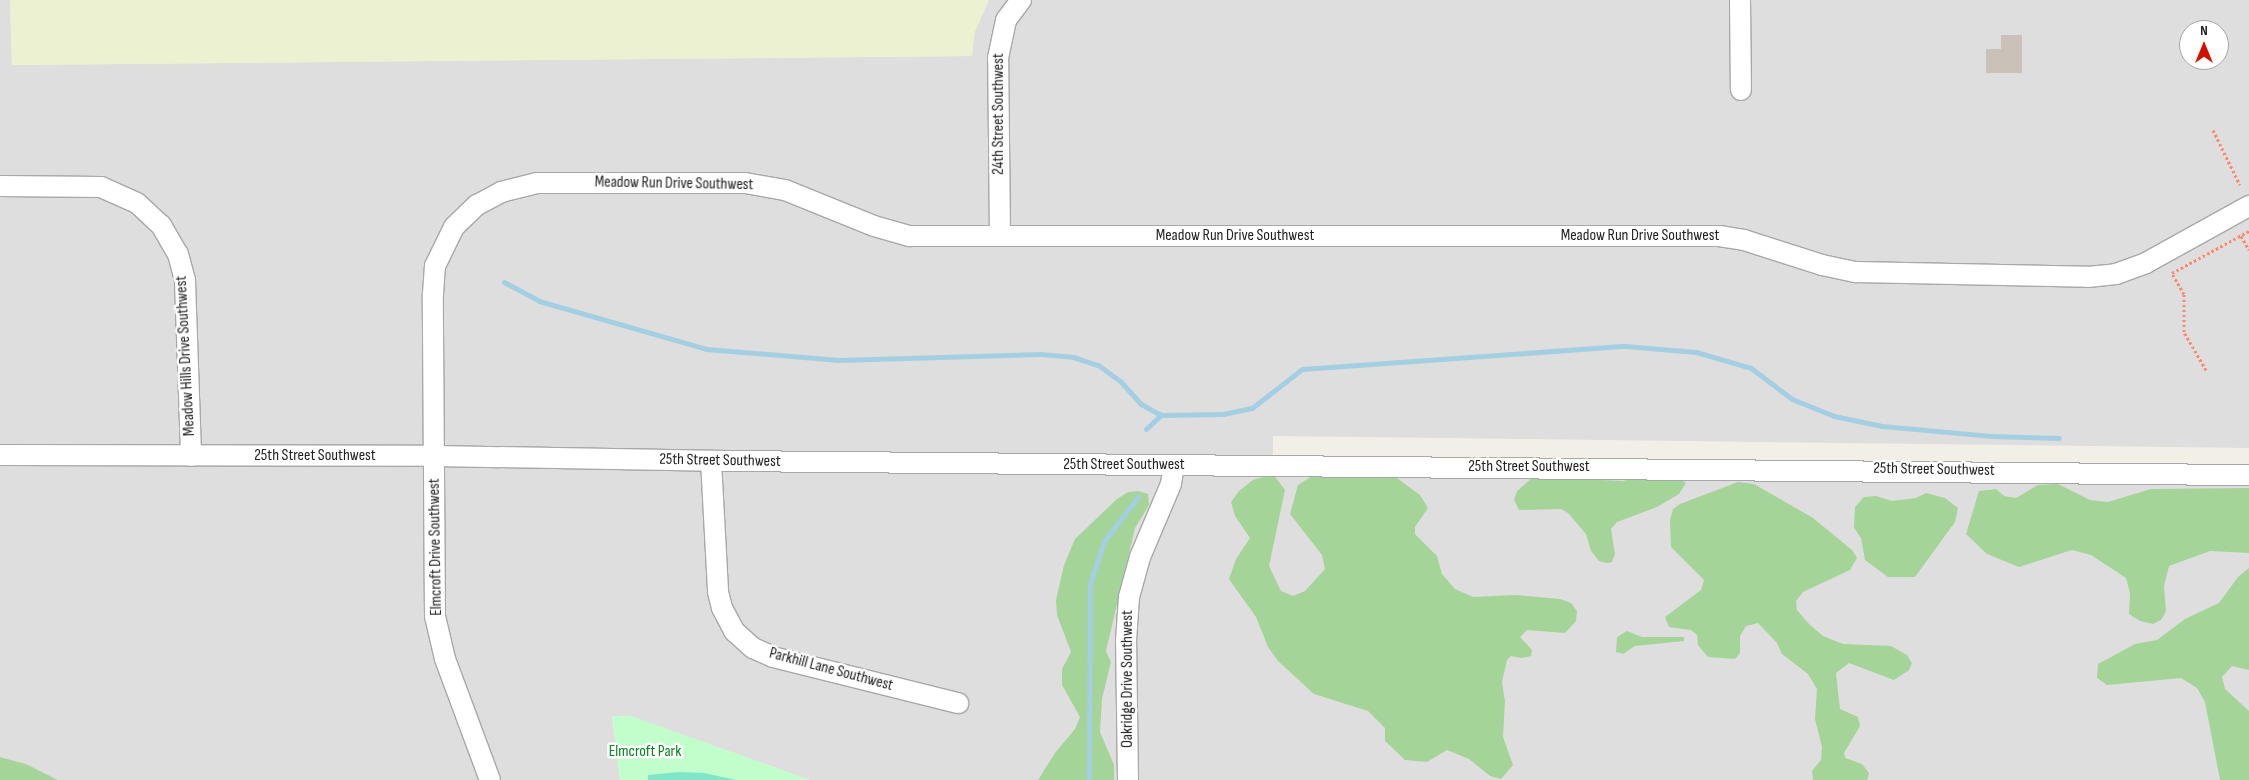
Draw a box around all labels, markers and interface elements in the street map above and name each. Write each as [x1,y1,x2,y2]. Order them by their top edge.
north arrow [2179,20,2229,70]
text: N [2200,22,2208,39]
street label: 24th Street Southwest [989,53,1009,175]
street label: Meadow Run Drive Southwest [595,173,753,195]
street label: Meadow Run Drive Southwest [1156,226,1314,246]
street label: Meadow Run Drive Southwest [1561,226,1719,246]
street label: Meadow Hills Drive Southwest [172,275,200,437]
street label: 25th Street Southwest [254,446,376,466]
street label: 25th Street Southwest [659,450,781,472]
street label: 25th Street Southwest [1063,455,1185,475]
street label: 25th Street Southwest [1468,457,1590,477]
street label: 25th Street Southwest [1873,459,1995,481]
street label: Elmcroft Drive Southwest [425,478,447,616]
street label: Oakridge Drive Southwest [1118,610,1138,748]
street label: Parkhill Lane Southwest [767,644,895,696]
park label: Elmcroft Park [609,742,681,762]

